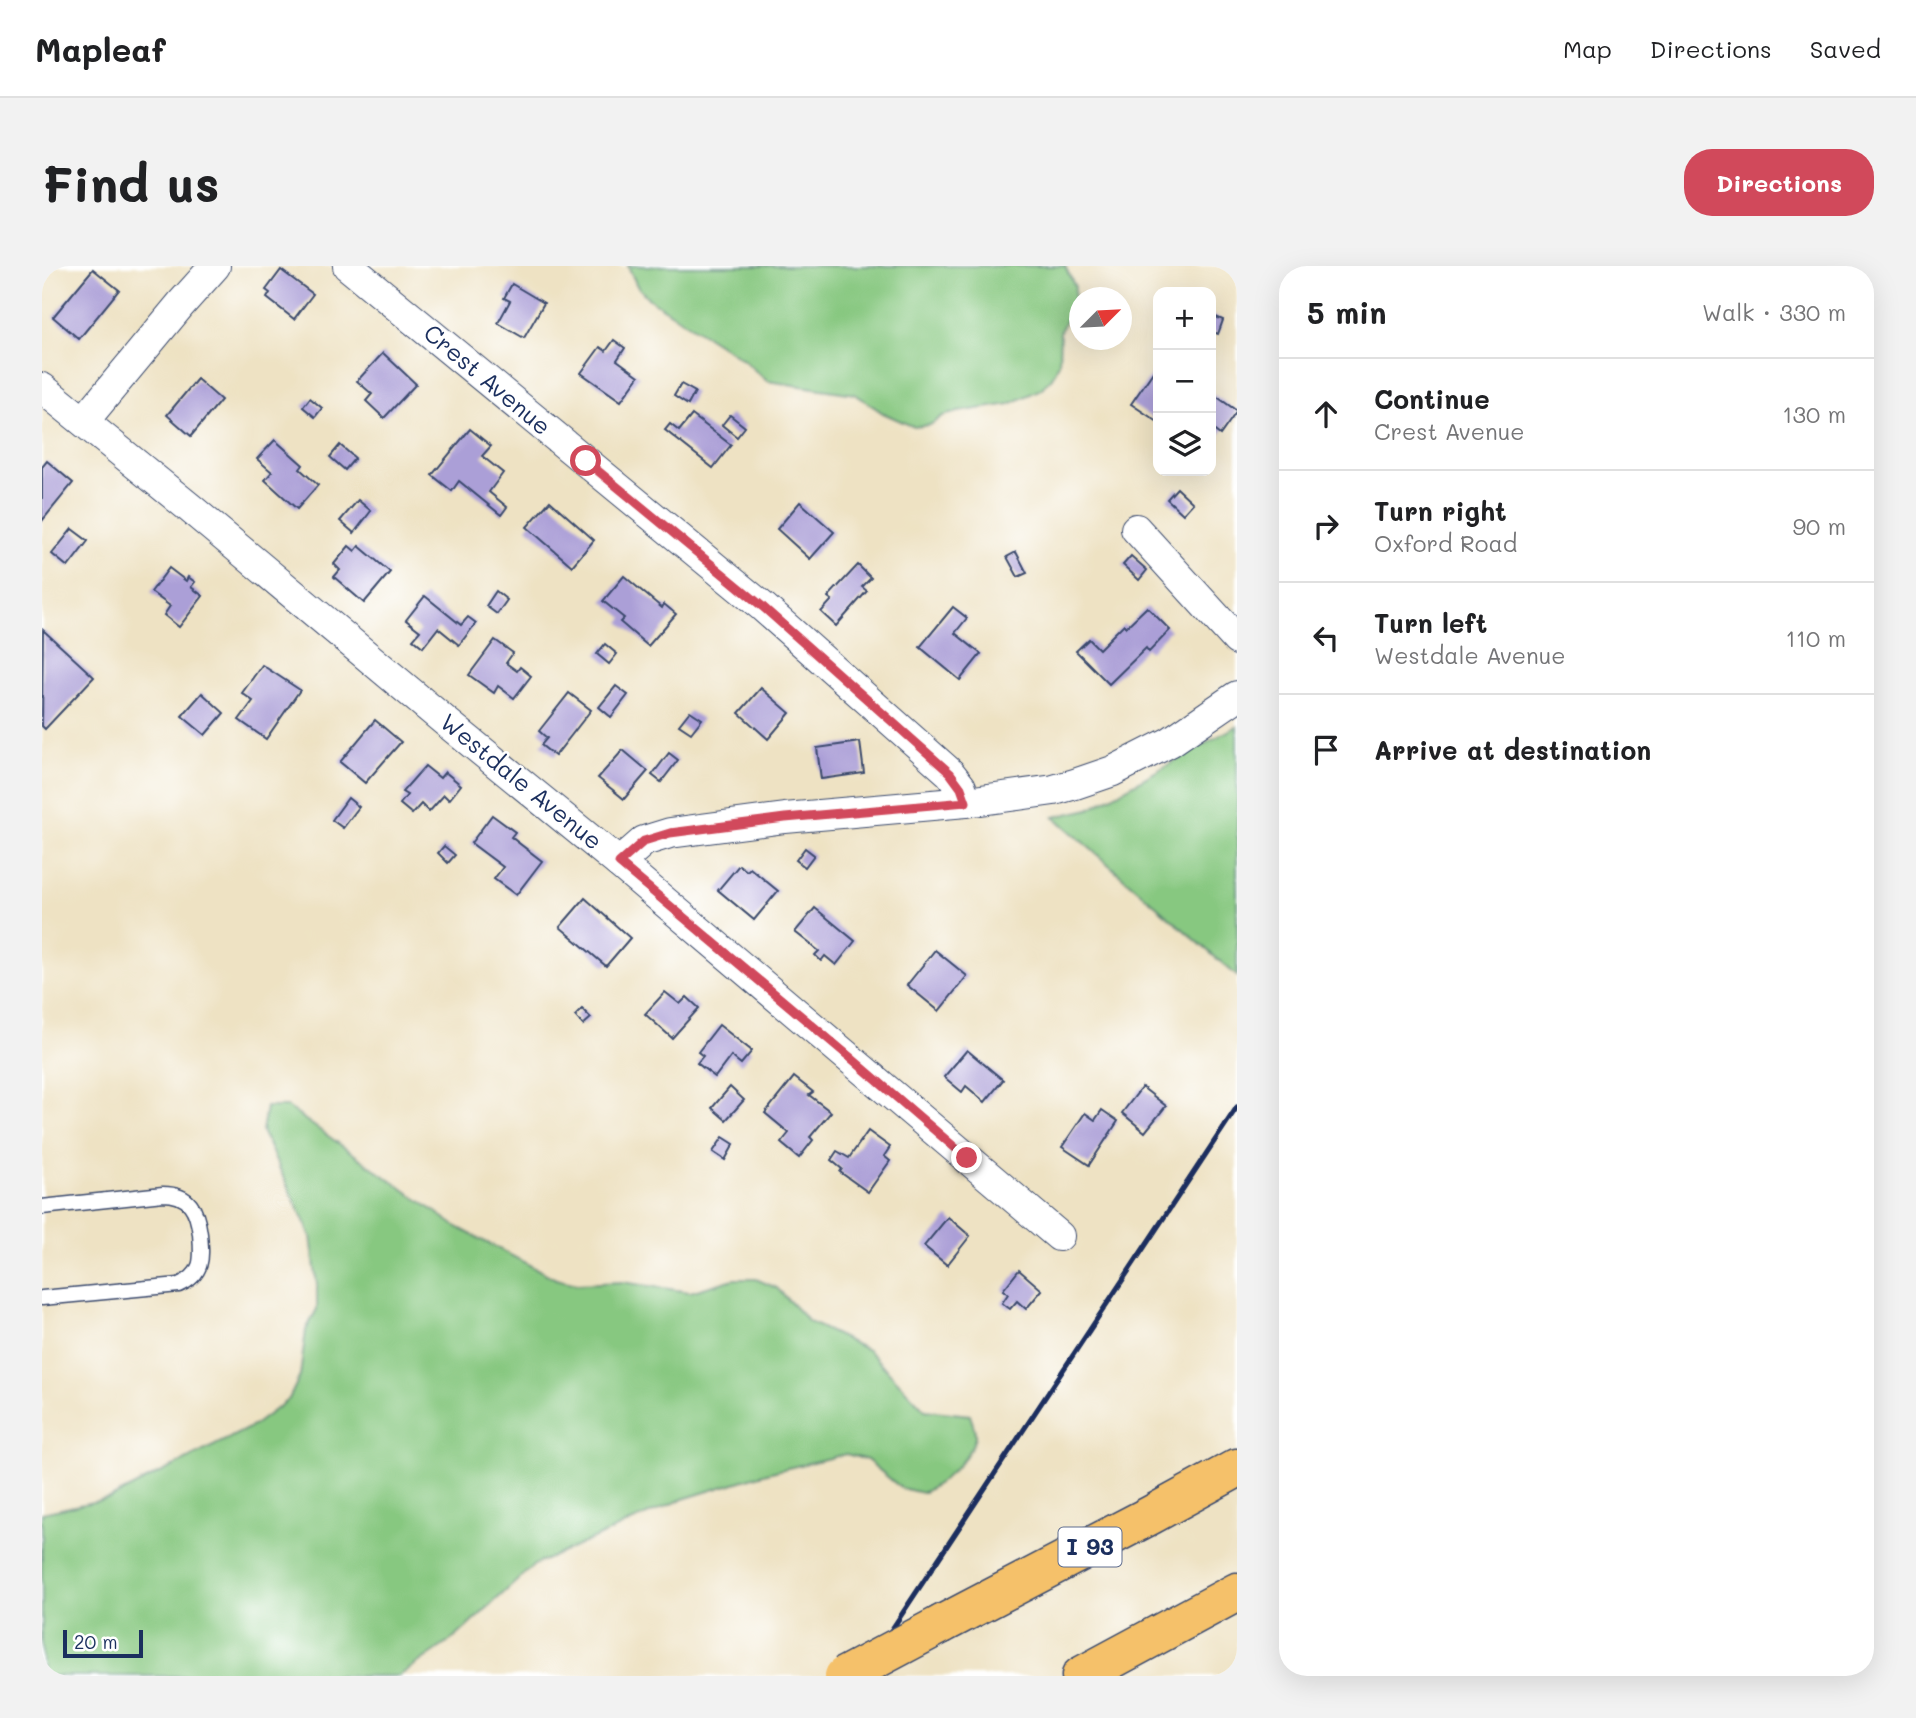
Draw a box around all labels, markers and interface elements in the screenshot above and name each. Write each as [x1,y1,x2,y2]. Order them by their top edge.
text: Mapleaf [35,27,166,70]
text: Map [1563,33,1612,64]
text: Directions [1650,33,1772,64]
text: Saved [1810,33,1881,64]
button: Directions [1684,149,1874,216]
text: Find us [42,151,220,214]
north arrow [1069,287,1132,350]
map controls [1153,287,1216,476]
button: + [1153,287,1216,350]
text: 5 min [1307,292,1387,332]
text: Walk · 330 m [1702,297,1846,327]
street label: Crest Avenue [418,317,558,441]
button: − [1153,350,1216,413]
text: Continue [1374,382,1490,416]
icon: ahead [1307,395,1345,433]
text: 130 m [1782,399,1846,429]
button: layers [1153,413,1216,476]
text: Crest Avenue [1374,416,1524,446]
route start [570,445,601,476]
text: Turn right [1374,494,1507,528]
icon: right [1307,507,1345,545]
text: 90 m [1793,511,1846,541]
text: Oxford Road [1374,528,1517,558]
text: Turn left [1374,606,1487,640]
icon: left [1307,619,1345,657]
text: 110 m [1786,623,1846,653]
text: Westdale Avenue [1374,640,1566,670]
street label: Westdale Avenue [435,706,609,856]
icon: arrive [1307,731,1345,769]
text: Arrive at destination [1374,733,1651,767]
route end [951,1142,982,1173]
road number: I 93 [1058,1528,1122,1566]
scale bar [63,1627,144,1659]
text: 20 m [74,1629,118,1654]

